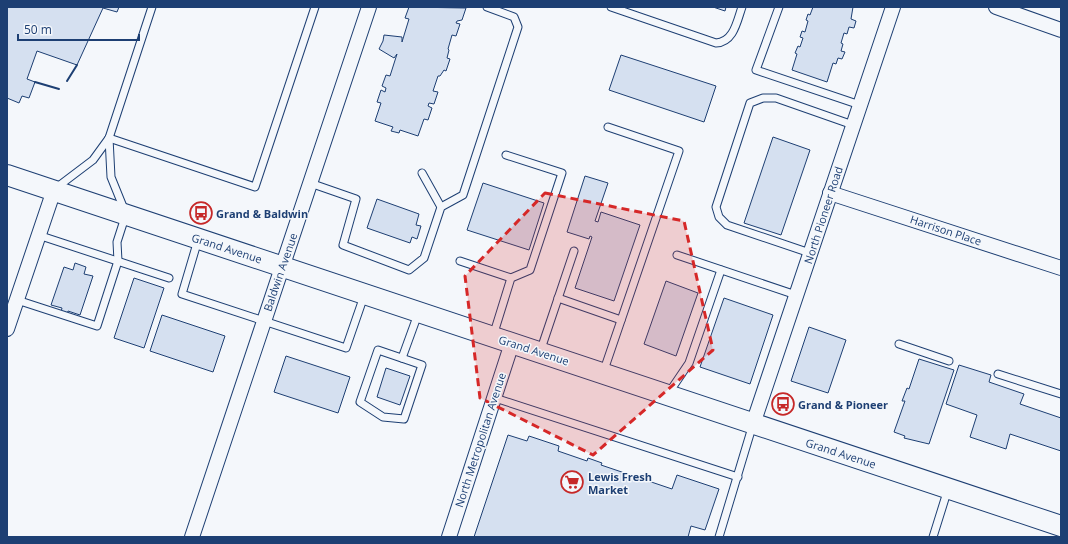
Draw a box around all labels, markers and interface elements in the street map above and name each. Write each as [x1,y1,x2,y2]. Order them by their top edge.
scale bar [18,16,139,42]
text: 50 m [24,21,52,38]
street label: North Pioneer Road [800,164,846,266]
bus stop icon: Grand & Baldwin [188,200,214,226]
place label: Grand & Baldwin [216,206,308,221]
street label: Harrison Place [908,211,984,249]
street label: Grand Avenue [190,230,264,266]
street label: Baldwin Avenue [260,231,300,313]
street label: Grand Avenue [497,332,571,368]
street label: North Metropolitan Avenue [451,371,509,509]
bus stop icon: Grand & Pioneer [770,391,796,417]
place label: Grand & Pioneer [798,397,888,412]
street label: Grand Avenue [804,435,878,471]
supermarket icon: Lewis Fresh Market [559,469,585,495]
place label: Lewis Fresh Market [588,469,652,497]

